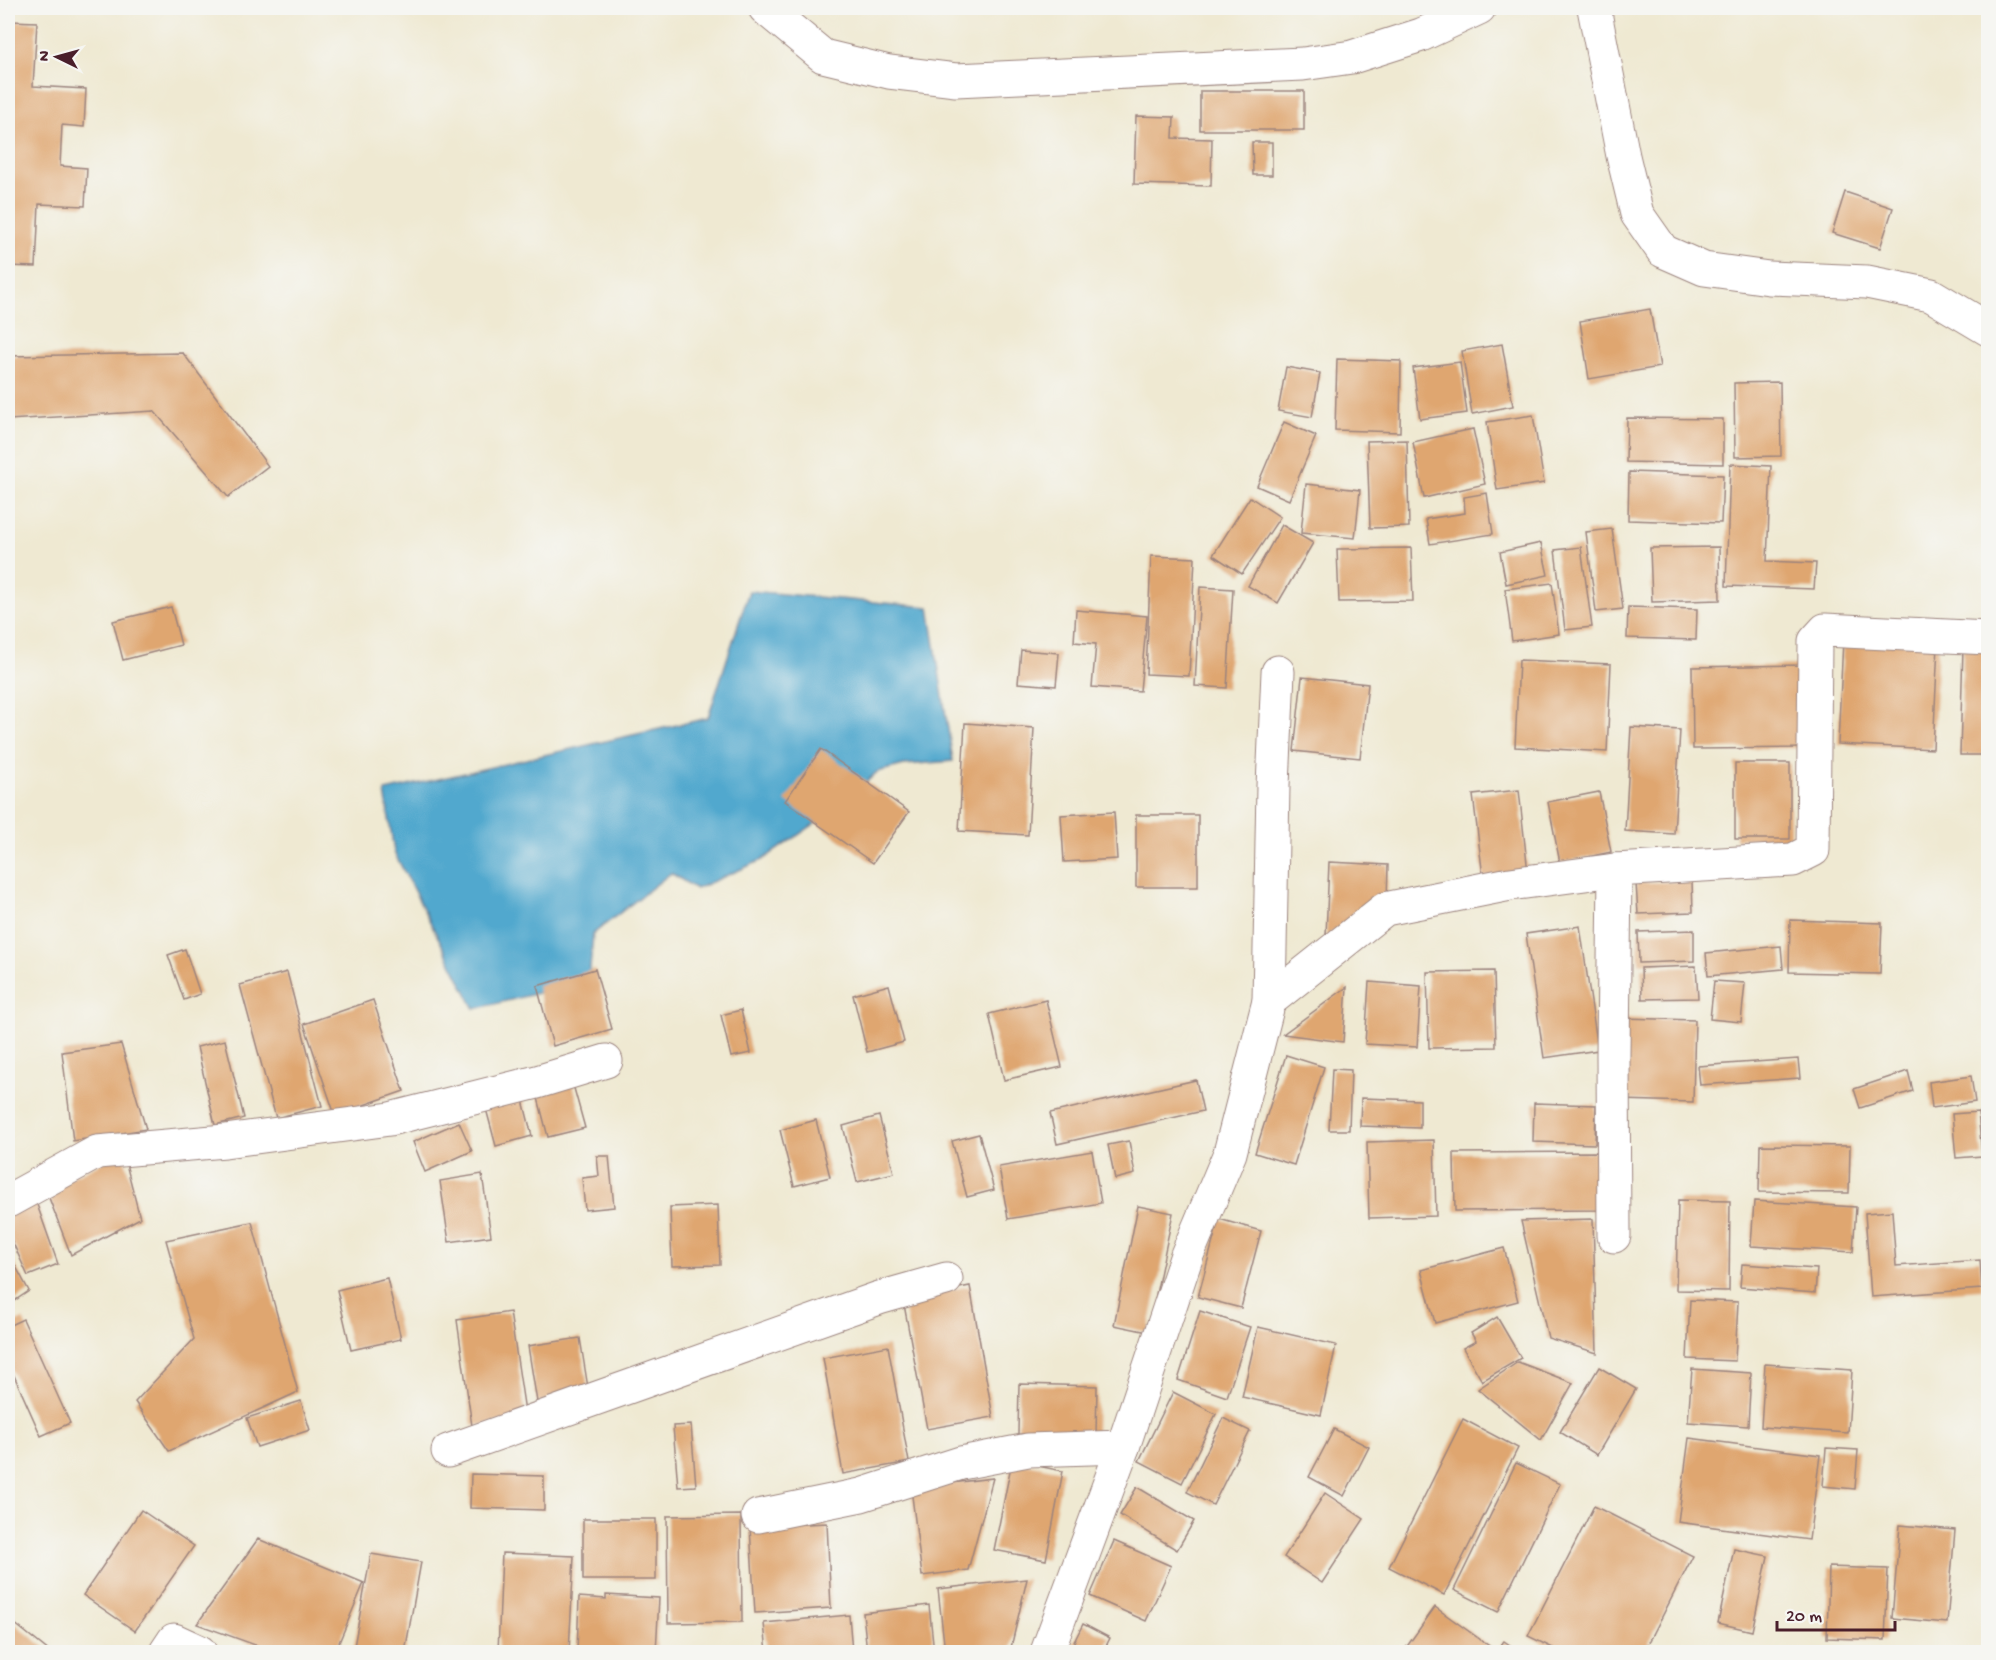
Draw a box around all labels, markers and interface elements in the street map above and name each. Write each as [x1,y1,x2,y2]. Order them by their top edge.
north arrow [27,27,87,87]
text: N [36,49,56,62]
scale bar [1777,1594,1896,1632]
text: 20 m [1786,1607,1822,1628]

